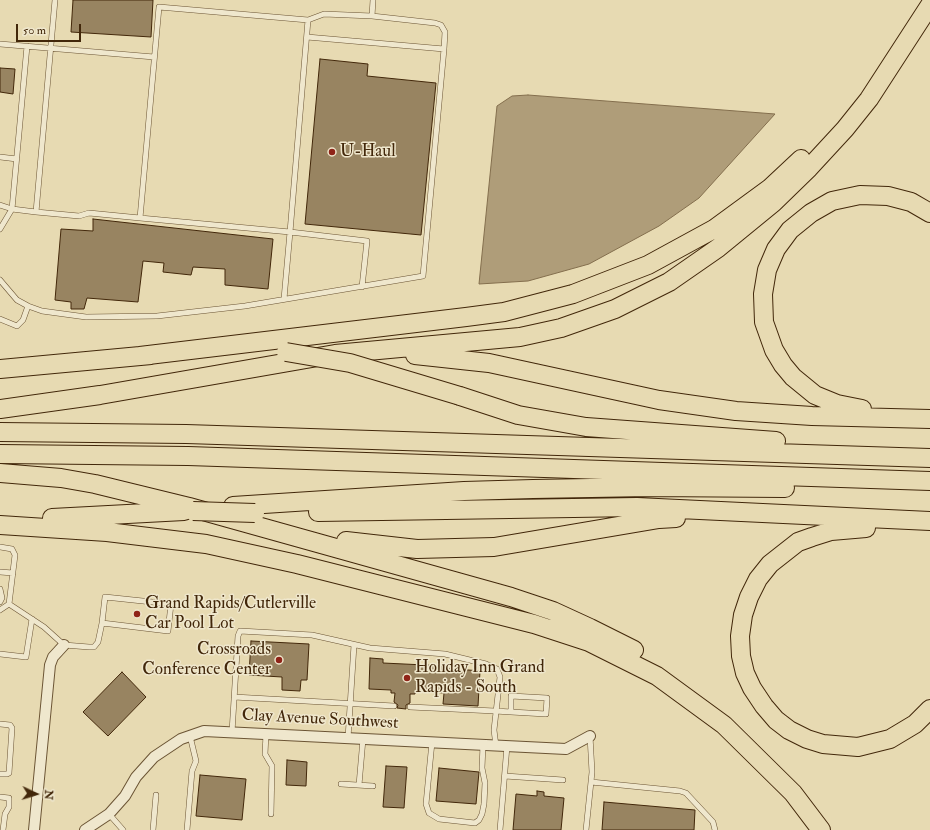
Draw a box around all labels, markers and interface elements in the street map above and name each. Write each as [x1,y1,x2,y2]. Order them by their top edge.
scale bar [18,16,83,42]
text: 50 m [23,23,46,38]
place label: U-Haul [340,142,396,162]
marker: U-Haul [327,147,337,157]
place label: Grand Rapids/Cutlerville Car Pool Lot [145,594,316,634]
marker: Grand Rapids/Cutlerville Car Pool Lot [132,609,142,619]
place label: Crossroads Conference Center [142,640,271,680]
marker: Crossroads Conference Center [274,655,284,665]
place label: Holiday Inn Grand Rapids - South [415,658,545,698]
marker: Holiday Inn Grand Rapids - South [402,673,412,683]
street label: Clay Avenue Southwest [241,706,399,734]
north arrow [16,774,56,814]
text: N [42,789,55,800]

